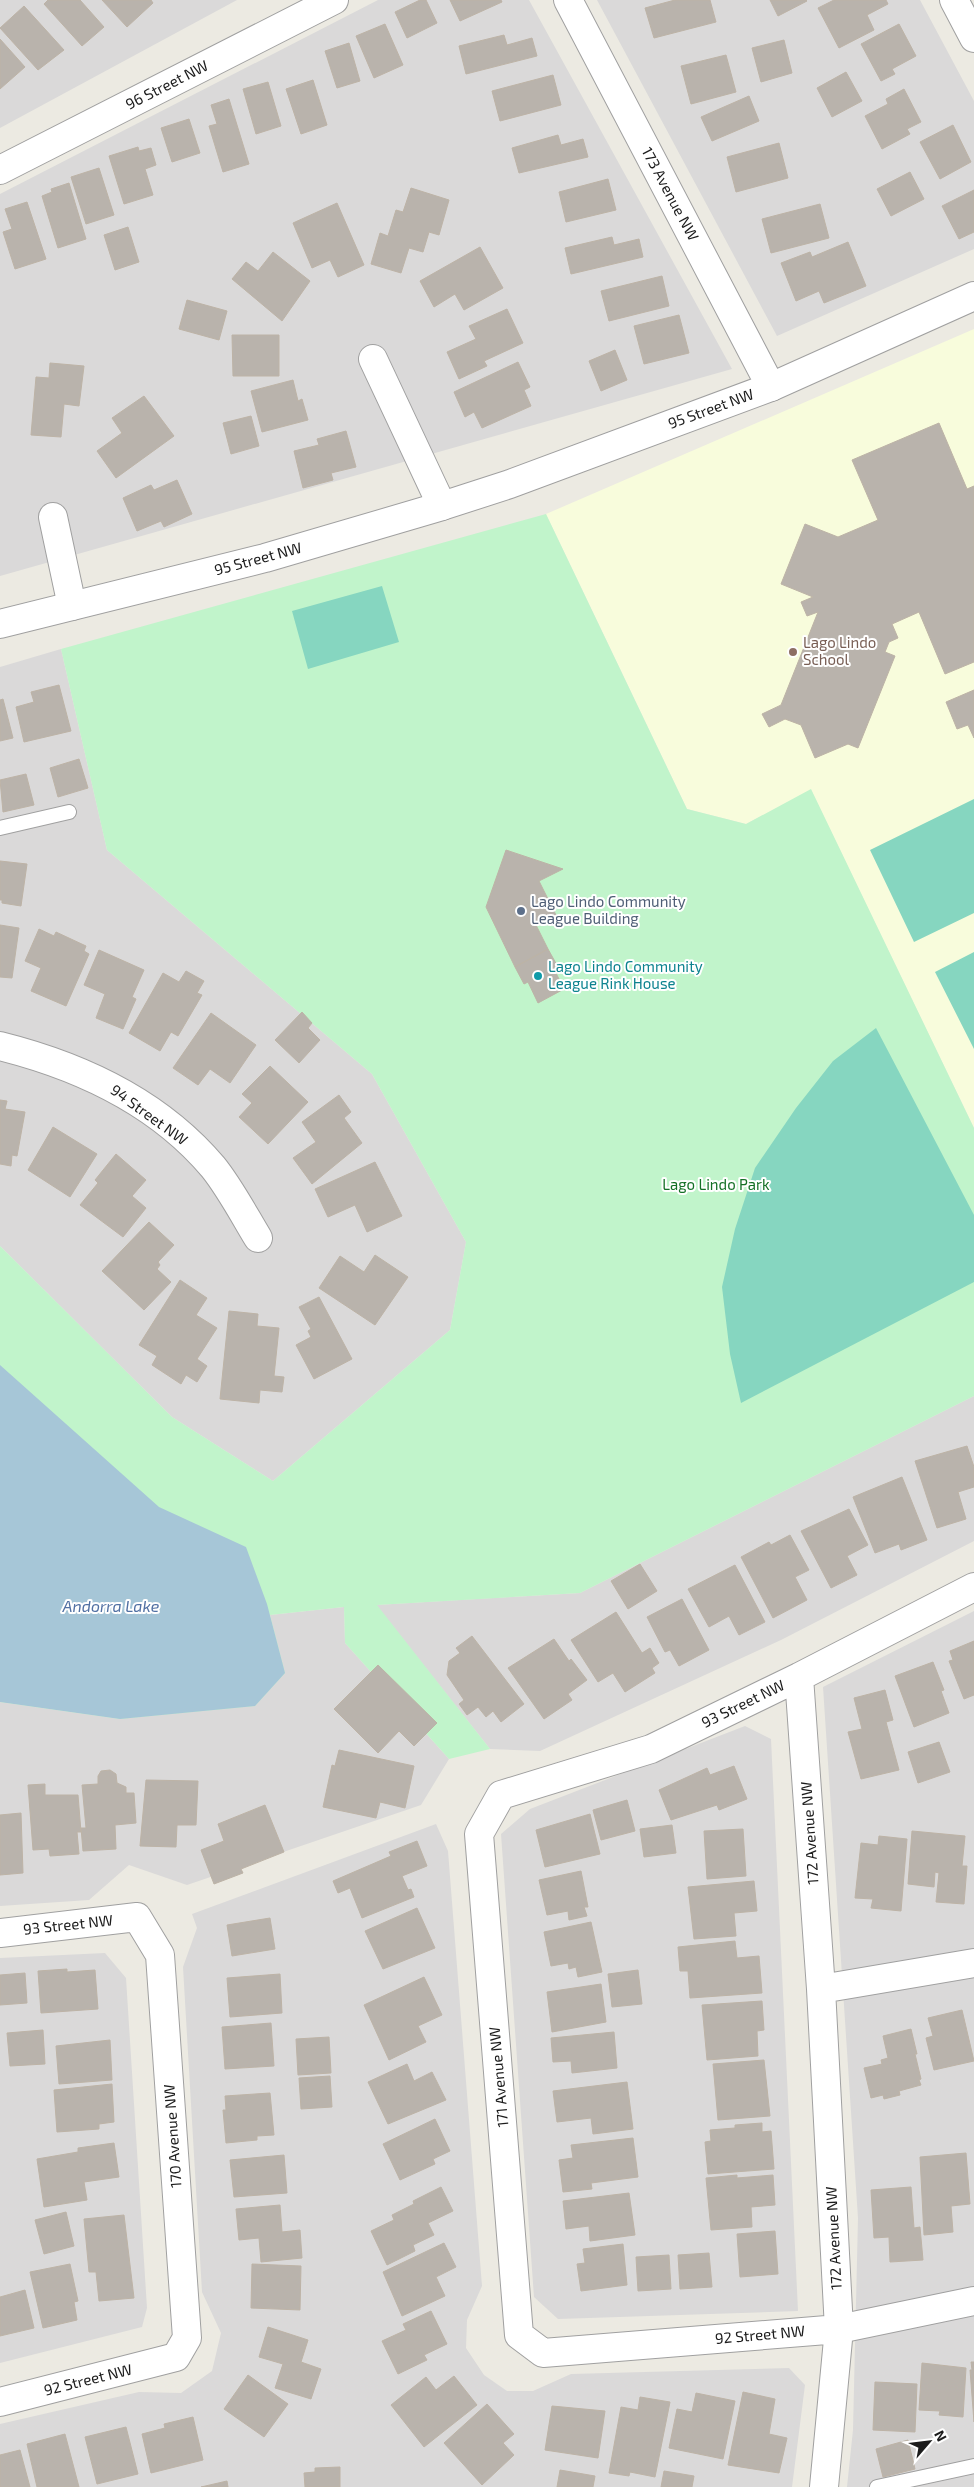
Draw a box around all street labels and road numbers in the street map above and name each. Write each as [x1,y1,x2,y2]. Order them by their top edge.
street label: 96 Street NW [122,56,211,113]
street label: 173 Avenue NW [639,144,703,243]
street label: 95 Street NW [665,384,756,432]
street label: 95 Street NW [212,538,303,578]
street label: 94 Street NW [107,1080,192,1148]
street label: 93 Street NW [698,1675,787,1731]
street label: 172 Avenue NW [796,1781,822,1885]
street label: 93 Street NW [22,1910,114,1938]
street label: 171 Avenue NW [485,2026,511,2128]
street label: 170 Avenue NW [159,2084,185,2189]
street label: 172 Avenue NW [821,2186,845,2290]
street label: 92 Street NW [714,2321,806,2347]
street label: 92 Street NW [42,2359,134,2399]

